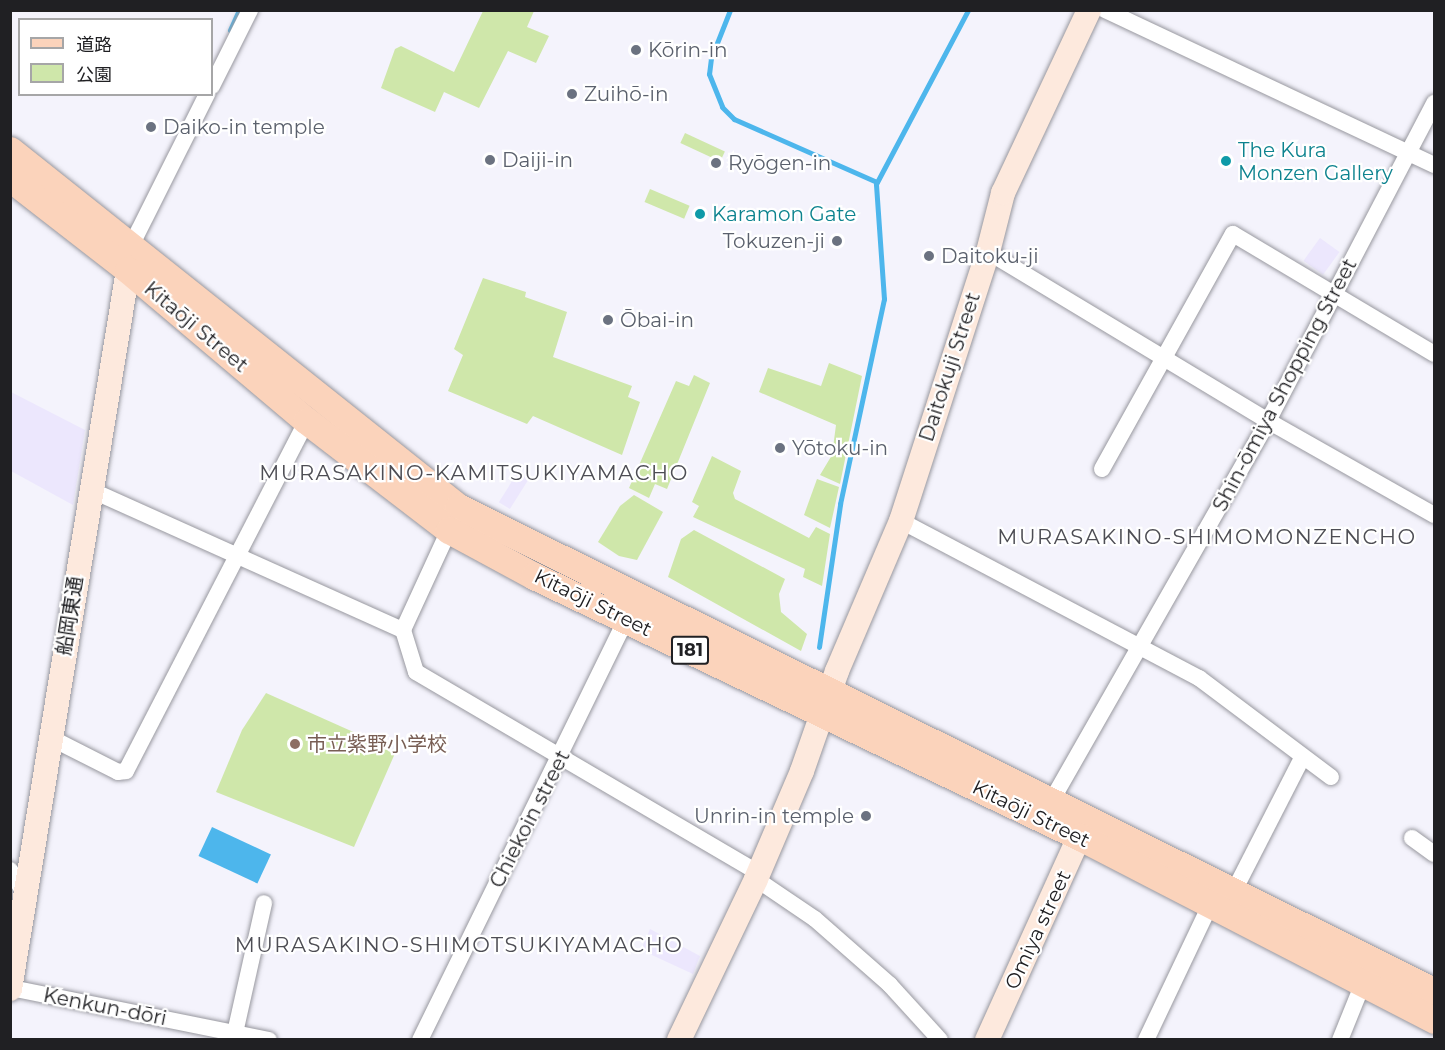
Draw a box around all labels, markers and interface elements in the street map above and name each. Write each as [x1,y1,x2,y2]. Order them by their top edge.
legend [18,18,213,96]
text: 道路 [76,34,112,56]
place label: Kōrin-in [648,38,728,62]
marker: Kōrin-in [629,43,643,57]
text: 公園 [76,64,112,86]
place label: Zuihō-in [584,82,668,106]
marker: Zuihō-in [565,87,579,101]
place label: Daiko-in temple [163,115,325,139]
marker: Daiko-in temple [144,120,158,134]
place label: The Kura Monzen Gallery [1238,138,1393,185]
place label: Daiji-in [502,148,573,172]
place label: Ryōgen-in [728,151,831,175]
marker: Daiji-in [483,153,497,167]
marker: The Kura Monzen Gallery [1219,154,1233,168]
marker: Ryōgen-in [709,156,723,170]
place label: Karamon Gate [712,202,856,226]
marker: Karamon Gate [693,207,707,221]
place label: Tokuzen-ji [723,229,825,253]
marker: Tokuzen-ji [830,234,844,248]
place label: Daitoku-ji [941,244,1039,268]
marker: Daitoku-ji [922,249,936,263]
street label: Shin-ōmiya Shopping Street [1208,254,1362,516]
street label: Kitaōji Street [139,277,253,377]
street label: Daitokuji Street [915,289,985,445]
place label: Ōbai-in [620,308,694,332]
marker: Ōbai-in [601,313,615,327]
place label: Yōtoku-in [792,436,888,460]
marker: Yōtoku-in [773,441,787,455]
district label: MURASAKINO-KAMITSUKIYAMACHO [259,460,689,486]
district label: MURASAKINO-SHIMOMONZENCHO [997,524,1417,550]
street label: Kitaōji Street [530,564,656,642]
street label: 船岡東通 [52,575,88,657]
road number: 181 [670,635,710,665]
place label: 市立紫野小学校 [307,732,447,756]
marker: 市立紫野小学校 [288,737,302,751]
street label: Chiekoin street [485,746,575,892]
street label: Kitaōji Street [968,775,1094,853]
place label: Unrin-in temple [694,804,854,828]
marker: Unrin-in temple [859,809,873,823]
street label: Omiya street [1000,867,1076,993]
district label: MURASAKINO-SHIMOTSUKIYAMACHO [235,932,683,958]
street label: Kenkun-dōri [41,983,169,1031]

